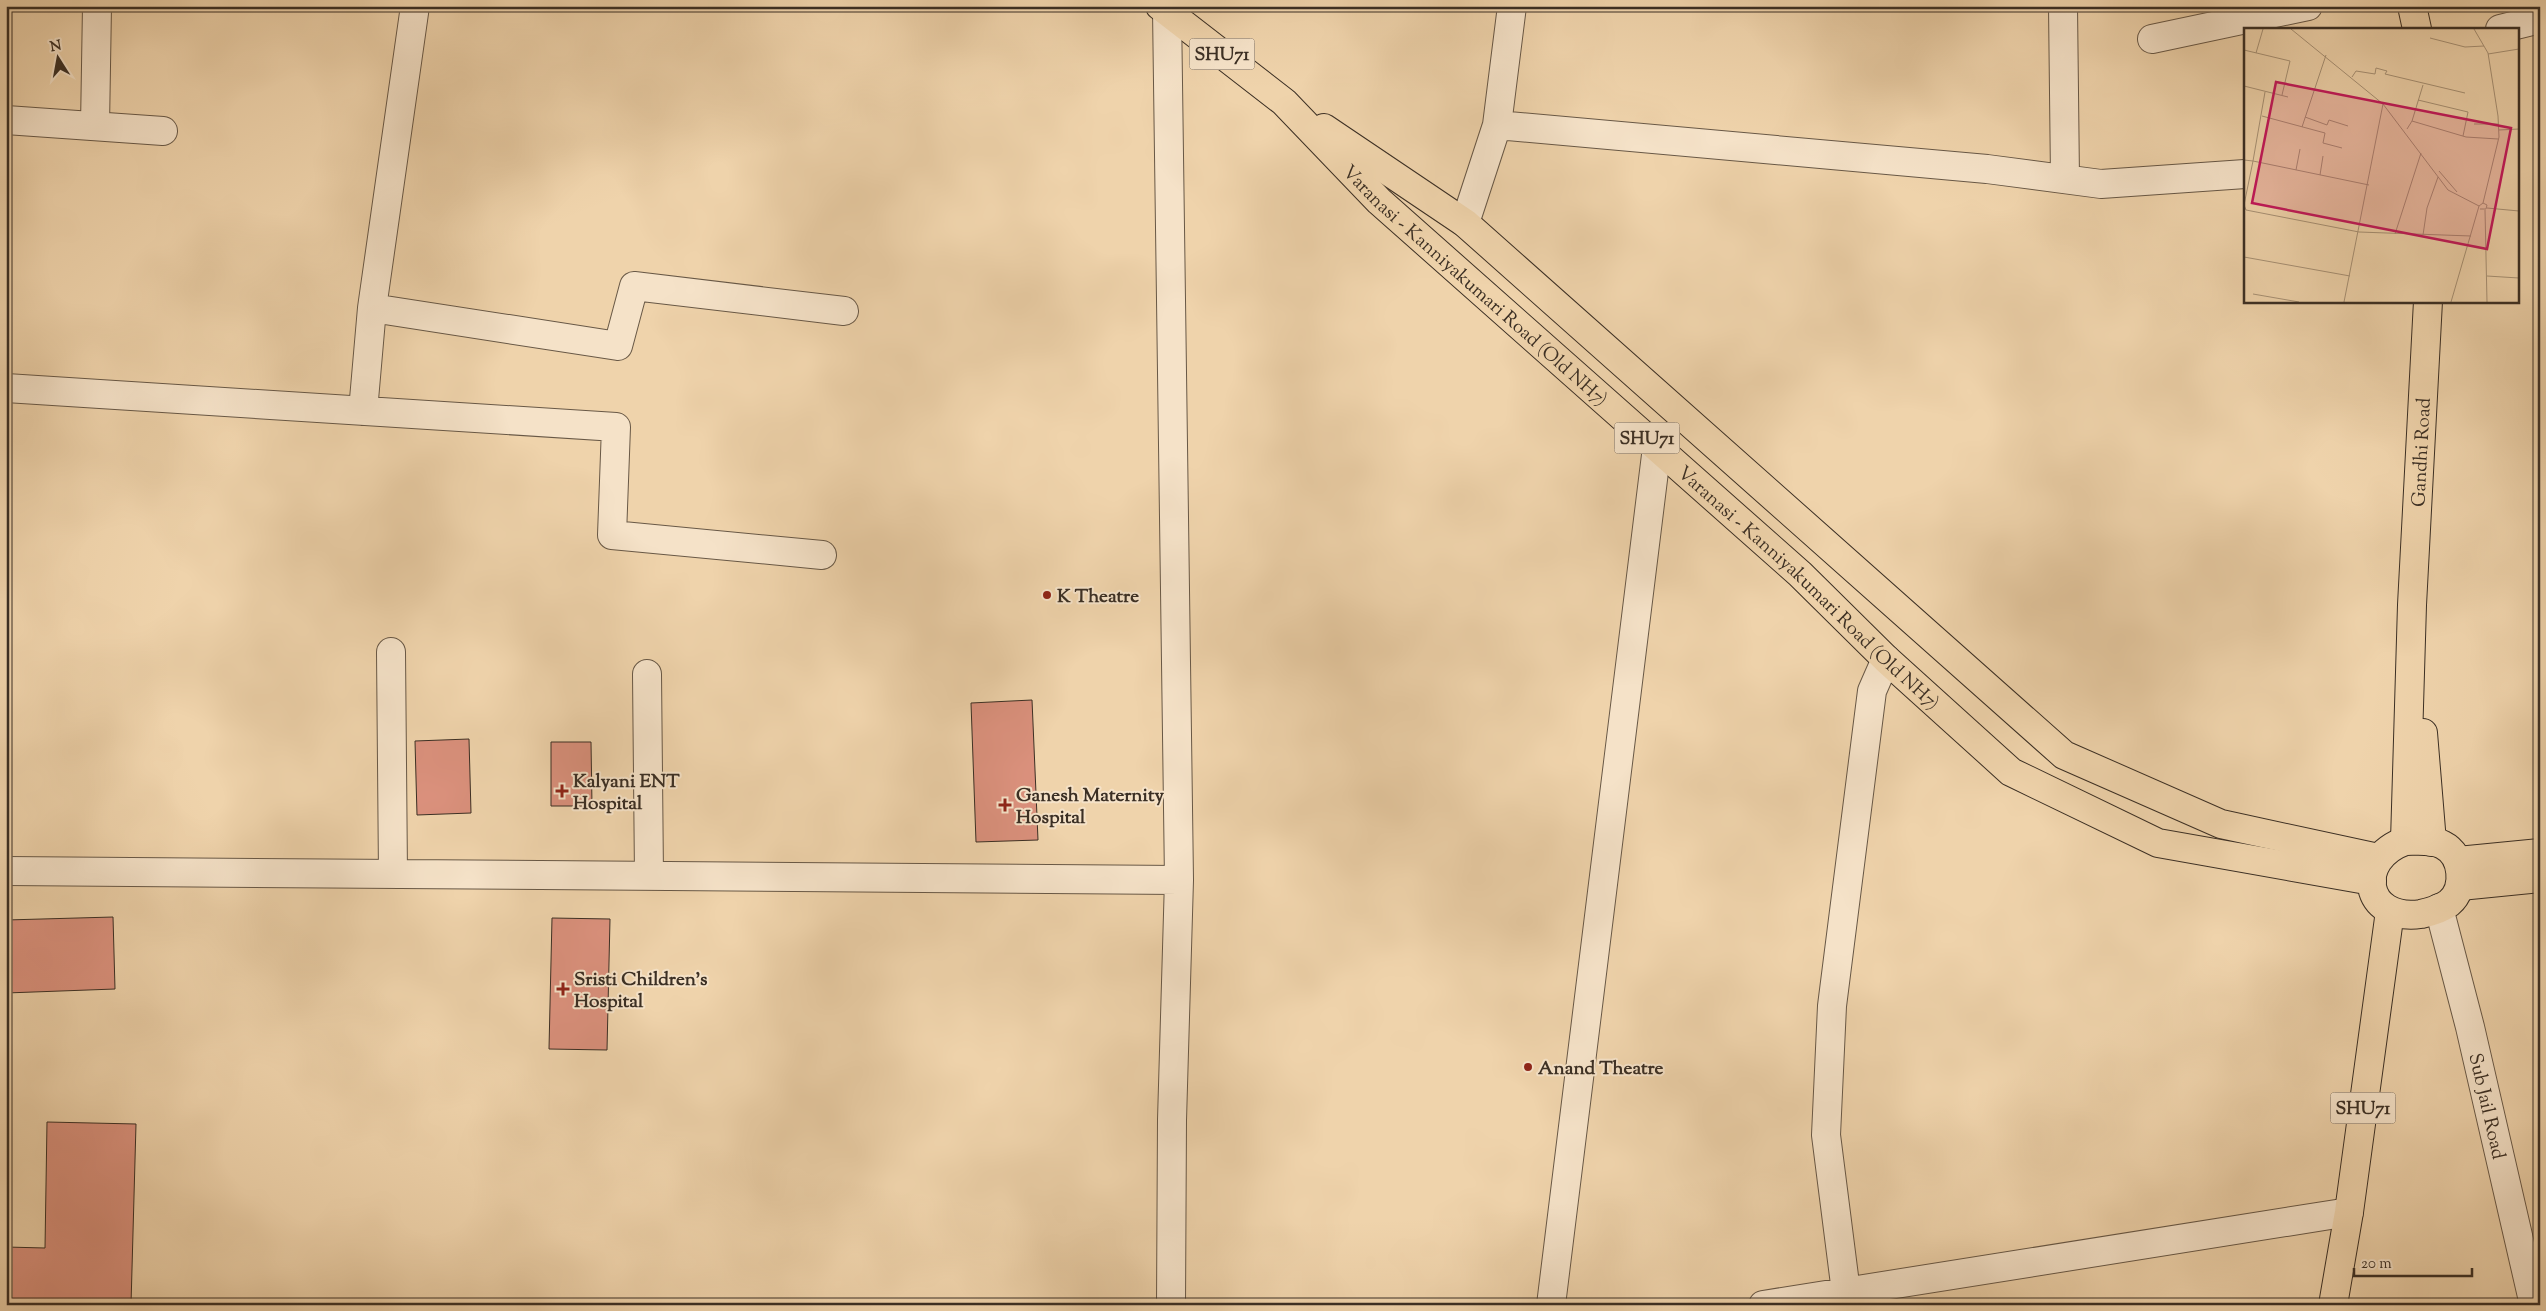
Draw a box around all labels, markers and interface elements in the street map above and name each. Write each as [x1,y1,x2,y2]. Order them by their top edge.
inset map [2244,28,2518,302]
north arrow [32,32,82,82]
text: N [49,36,63,58]
road number: SHU71 [1190,39,1254,70]
street label: Varanasi - Kanniyakumari Road (Old NH7) [1335,160,1613,413]
street label: Gandhi Road [2406,397,2439,508]
road number: SHU71 [1614,422,1680,453]
street label: Varanasi - Kanniyakumari Road (Old NH7) [1670,460,1945,717]
place label: K Theatre [1057,584,1139,611]
marker: K Theatre [1041,589,1053,601]
place label: Kalyani ENT Hospital [573,769,680,818]
place label: Ganesh Maternity Hospital [1016,783,1164,832]
marker: Kalyani ENT Hospital [555,784,569,798]
marker: Ganesh Maternity Hospital [998,798,1012,812]
place label: Sristi Children's Hospital [574,967,708,1016]
marker: Sristi Children's Hospital [556,982,570,996]
street label: Sub Jail Road [2460,1051,2511,1163]
place label: Anand Theatre [1538,1056,1664,1083]
marker: Anand Theatre [1522,1061,1534,1073]
road number: SHU71 [2330,1092,2396,1124]
scale bar [2354,1246,2471,1278]
text: 20 m [2361,1254,2392,1275]

